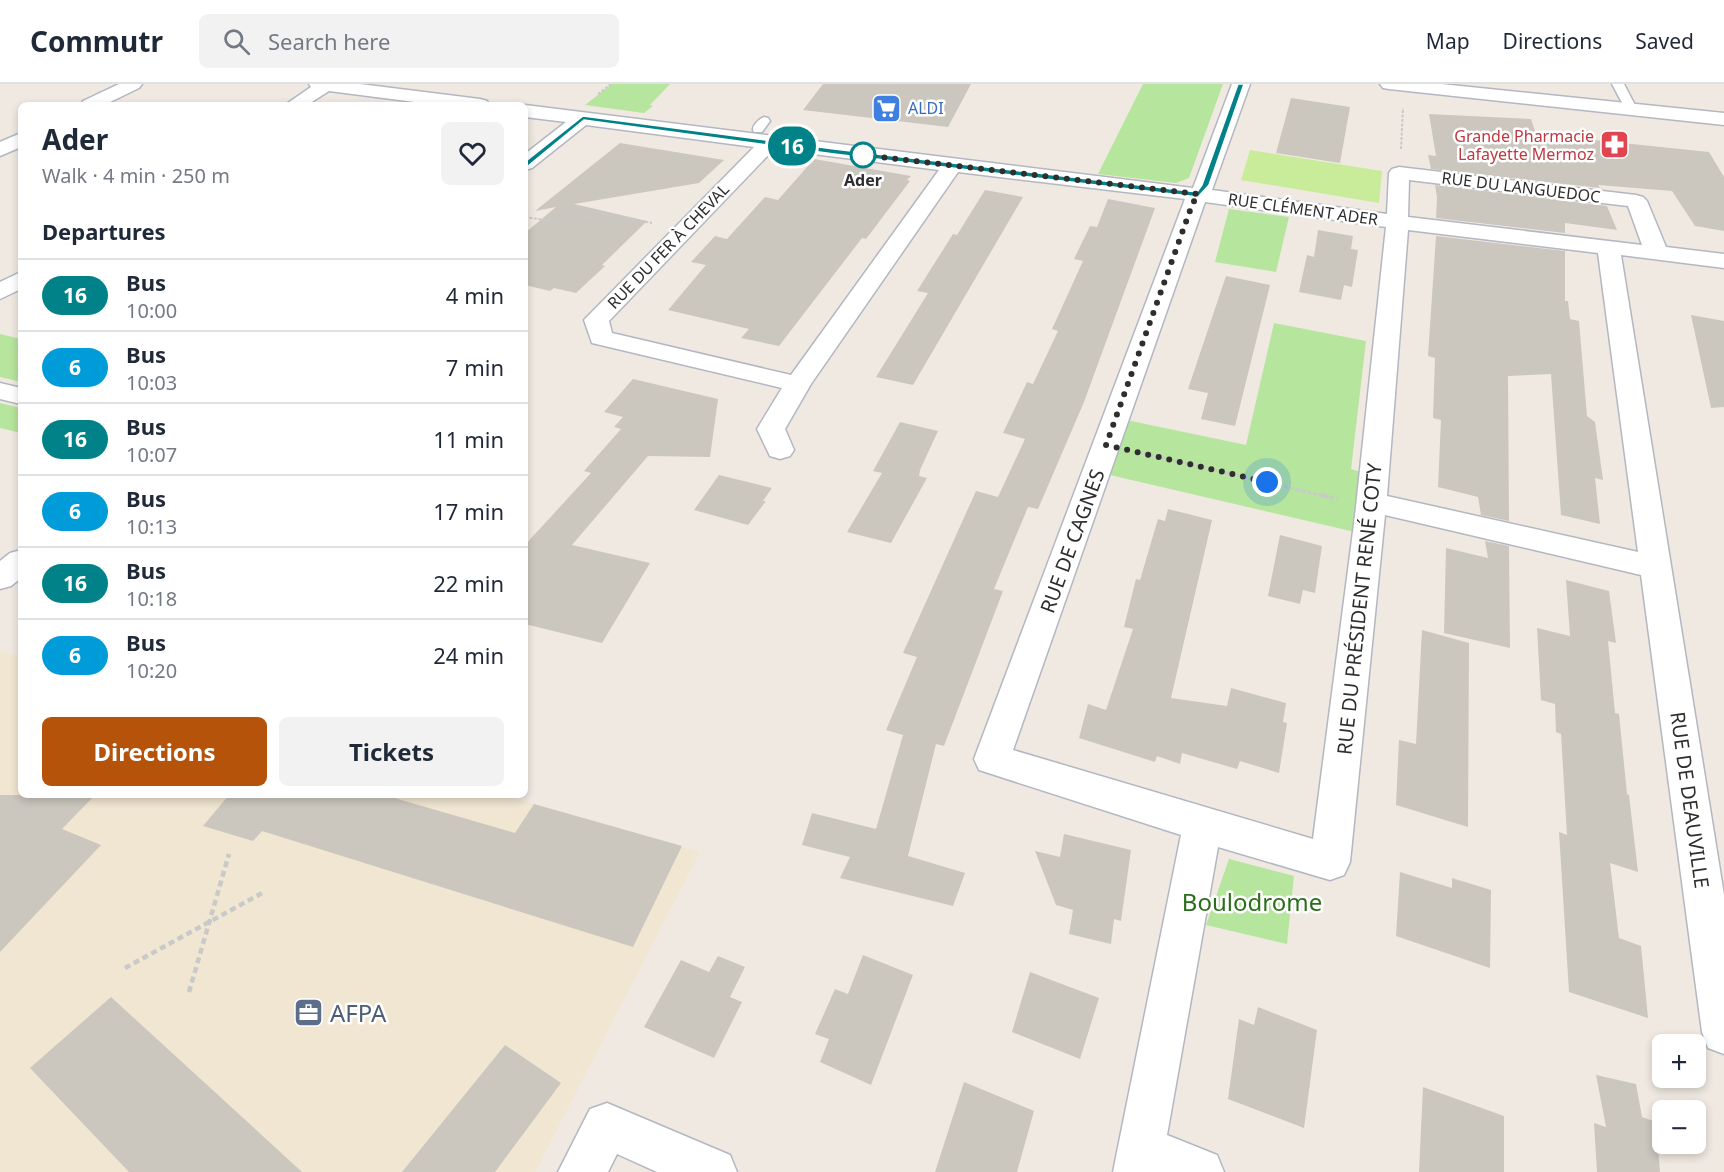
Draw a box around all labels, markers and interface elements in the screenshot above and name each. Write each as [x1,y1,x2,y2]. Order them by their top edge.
search box [199,14,619,68]
text: Commutr [30,22,163,60]
icon: search [220,25,253,58]
text: Search here [268,26,390,56]
text: Map [1426,27,1470,55]
text: Directions [1503,27,1602,55]
text: Saved [1635,27,1694,55]
supermarket icon: ALDI [871,92,903,124]
place label: ALDI [908,97,944,119]
text: Ader [42,120,108,158]
button: heart [441,122,504,185]
place label: Grande Pharmacie Lafayette Mermoz [1454,125,1594,165]
line badge: 16 [765,126,819,166]
pharmacy icon: Grande Pharmacie Lafayette Mermoz [1599,129,1631,161]
text: 16 [780,132,804,160]
marker: Ader [850,142,876,168]
text: Walk · 4 min · 250 m [42,162,230,189]
street label: RUE DU LANGUEDOC [1440,166,1602,208]
place label: Ader [844,169,882,191]
street label: RUE DU FER À CHEVAL [602,179,734,313]
street label: RUE CLÉMENT ADER [1226,188,1380,230]
text: Departures [42,216,166,246]
text: Bus [126,267,166,297]
text: 4 min [446,280,504,310]
text: 16 [63,281,87,309]
text: 10:00 [126,297,177,324]
text: Bus [126,339,166,369]
text: 7 min [446,352,504,382]
text: 6 [69,353,81,381]
text: 10:03 [126,369,177,396]
text: Bus [126,411,166,441]
text: 11 min [433,424,504,454]
text: 16 [63,425,87,453]
text: 10:07 [126,441,177,468]
street label: RUE DU PRÉSIDENT RENÉ COTY [1330,461,1388,756]
street label: RUE DE CAGNES [1033,465,1111,617]
your location [1252,467,1282,497]
text: Bus [126,483,166,513]
text: 17 min [433,496,504,526]
text: 6 [69,497,81,525]
text: 10:13 [126,513,177,540]
text: Bus [126,555,166,585]
text: 22 min [433,568,504,598]
text: 16 [63,569,87,597]
text: 10:18 [126,585,177,612]
text: Bus [126,627,166,657]
text: 24 min [433,640,504,670]
text: 6 [69,641,81,669]
text: 10:20 [126,657,177,684]
street label: RUE DE DEAUVILLE [1664,710,1716,890]
button: Directions [42,717,267,786]
button: Tickets [279,717,504,786]
park label: Boulodrome [1182,885,1322,918]
office icon: AFPA [293,996,325,1028]
place label: AFPA [330,996,387,1029]
map controls [1652,1034,1706,1154]
button: + [1652,1034,1706,1088]
button: − [1652,1100,1706,1154]

